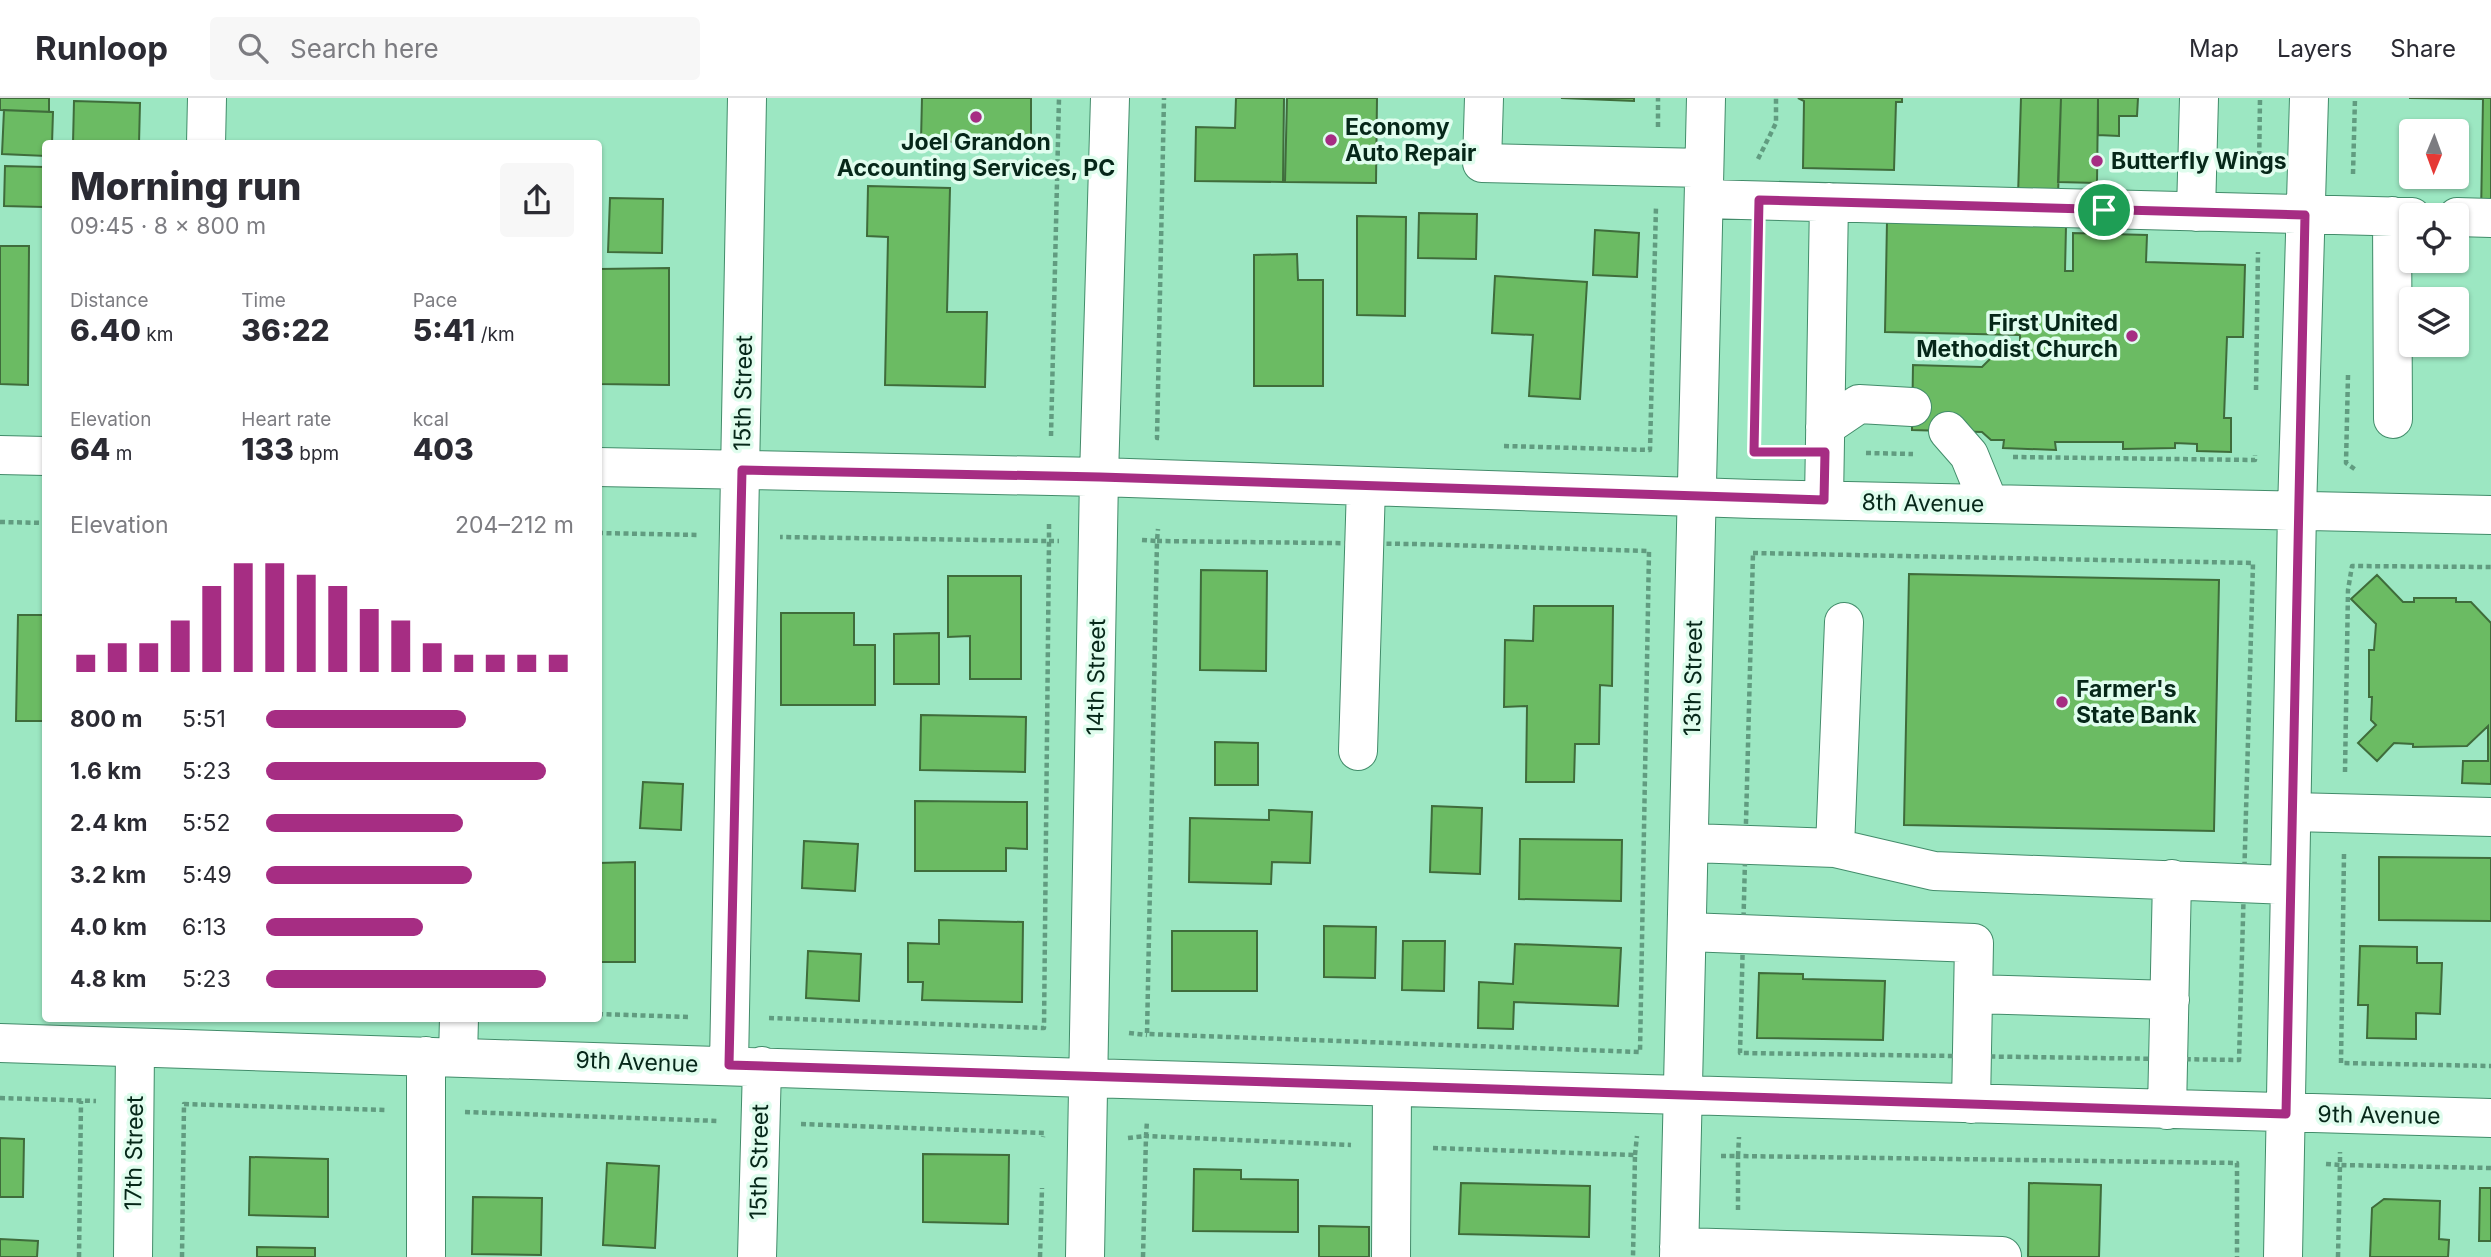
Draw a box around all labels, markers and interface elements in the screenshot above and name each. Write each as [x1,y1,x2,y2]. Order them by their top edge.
search box [210,17,700,80]
text: Runloop [35,28,168,68]
icon: search [234,29,272,67]
text: Search here [290,33,439,64]
text: Map [2189,34,2239,63]
text: Layers [2277,34,2352,63]
text: Share [2390,34,2456,63]
marker: Joel Grandon Accounting Services, PC [968,109,984,125]
place label: Economy Auto Repair [1345,113,1476,167]
north arrow [2399,119,2469,189]
map controls [2399,119,2469,357]
place label: Joel Grandon Accounting Services, PC [837,128,1115,182]
marker: Economy Auto Repair [1323,132,1339,148]
place label: Butterfly Wings [2111,147,2287,175]
marker: Butterfly Wings [2089,153,2105,169]
text: Morning run [70,163,301,209]
button: share [500,163,574,237]
pin [2074,180,2134,240]
icon: arrive [2085,191,2123,229]
button: locate [2399,203,2469,273]
text: 09:45 · 8 × 800 m [70,212,266,240]
button: layers [2399,287,2469,357]
text: Distance [70,289,148,312]
text: Time [241,289,286,312]
text: Pace [413,289,457,312]
place label: First United Methodist Church [1916,309,2118,363]
text: 6.40 [70,312,141,348]
text: 36:22 [241,312,330,348]
text: 5:41 [413,312,475,348]
text: km [141,323,173,346]
text: /km [475,323,515,346]
marker: First United Methodist Church [2124,328,2140,344]
street label: 15th Street [728,334,758,451]
text: Elevation [70,408,151,431]
text: Heart rate [241,408,331,431]
text: kcal [413,408,449,431]
text: 64 [70,431,111,467]
text: 133 [241,431,294,467]
text: 403 [413,431,474,467]
text: m [111,442,133,465]
text: bpm [294,442,339,465]
street label: 8th Avenue [1861,488,1985,518]
text: Elevation [70,511,169,539]
text: 204–212 m [455,511,574,539]
street label: 14th Street [1081,618,1111,736]
street label: 13th Street [1678,619,1708,736]
place label: Farmer's State Bank [2076,675,2197,729]
marker: Farmer's State Bank [2054,694,2070,710]
text: 800 m [70,705,142,733]
text: 5:51 [182,705,226,733]
text: 1.6 km [70,757,142,785]
text: 5:23 [182,757,231,785]
text: 2.4 km [70,809,148,837]
text: 5:52 [182,809,231,837]
text: 3.2 km [70,861,146,889]
text: 5:49 [182,861,232,889]
text: 4.0 km [70,913,147,941]
text: 6:13 [182,913,226,941]
text: 4.8 km [70,965,147,993]
text: 5:23 [182,965,231,993]
street label: 9th Avenue [575,1046,699,1078]
street label: 17th Street [119,1095,149,1211]
street label: 9th Avenue [2317,1100,2441,1130]
street label: 15th Street [744,1103,774,1220]

